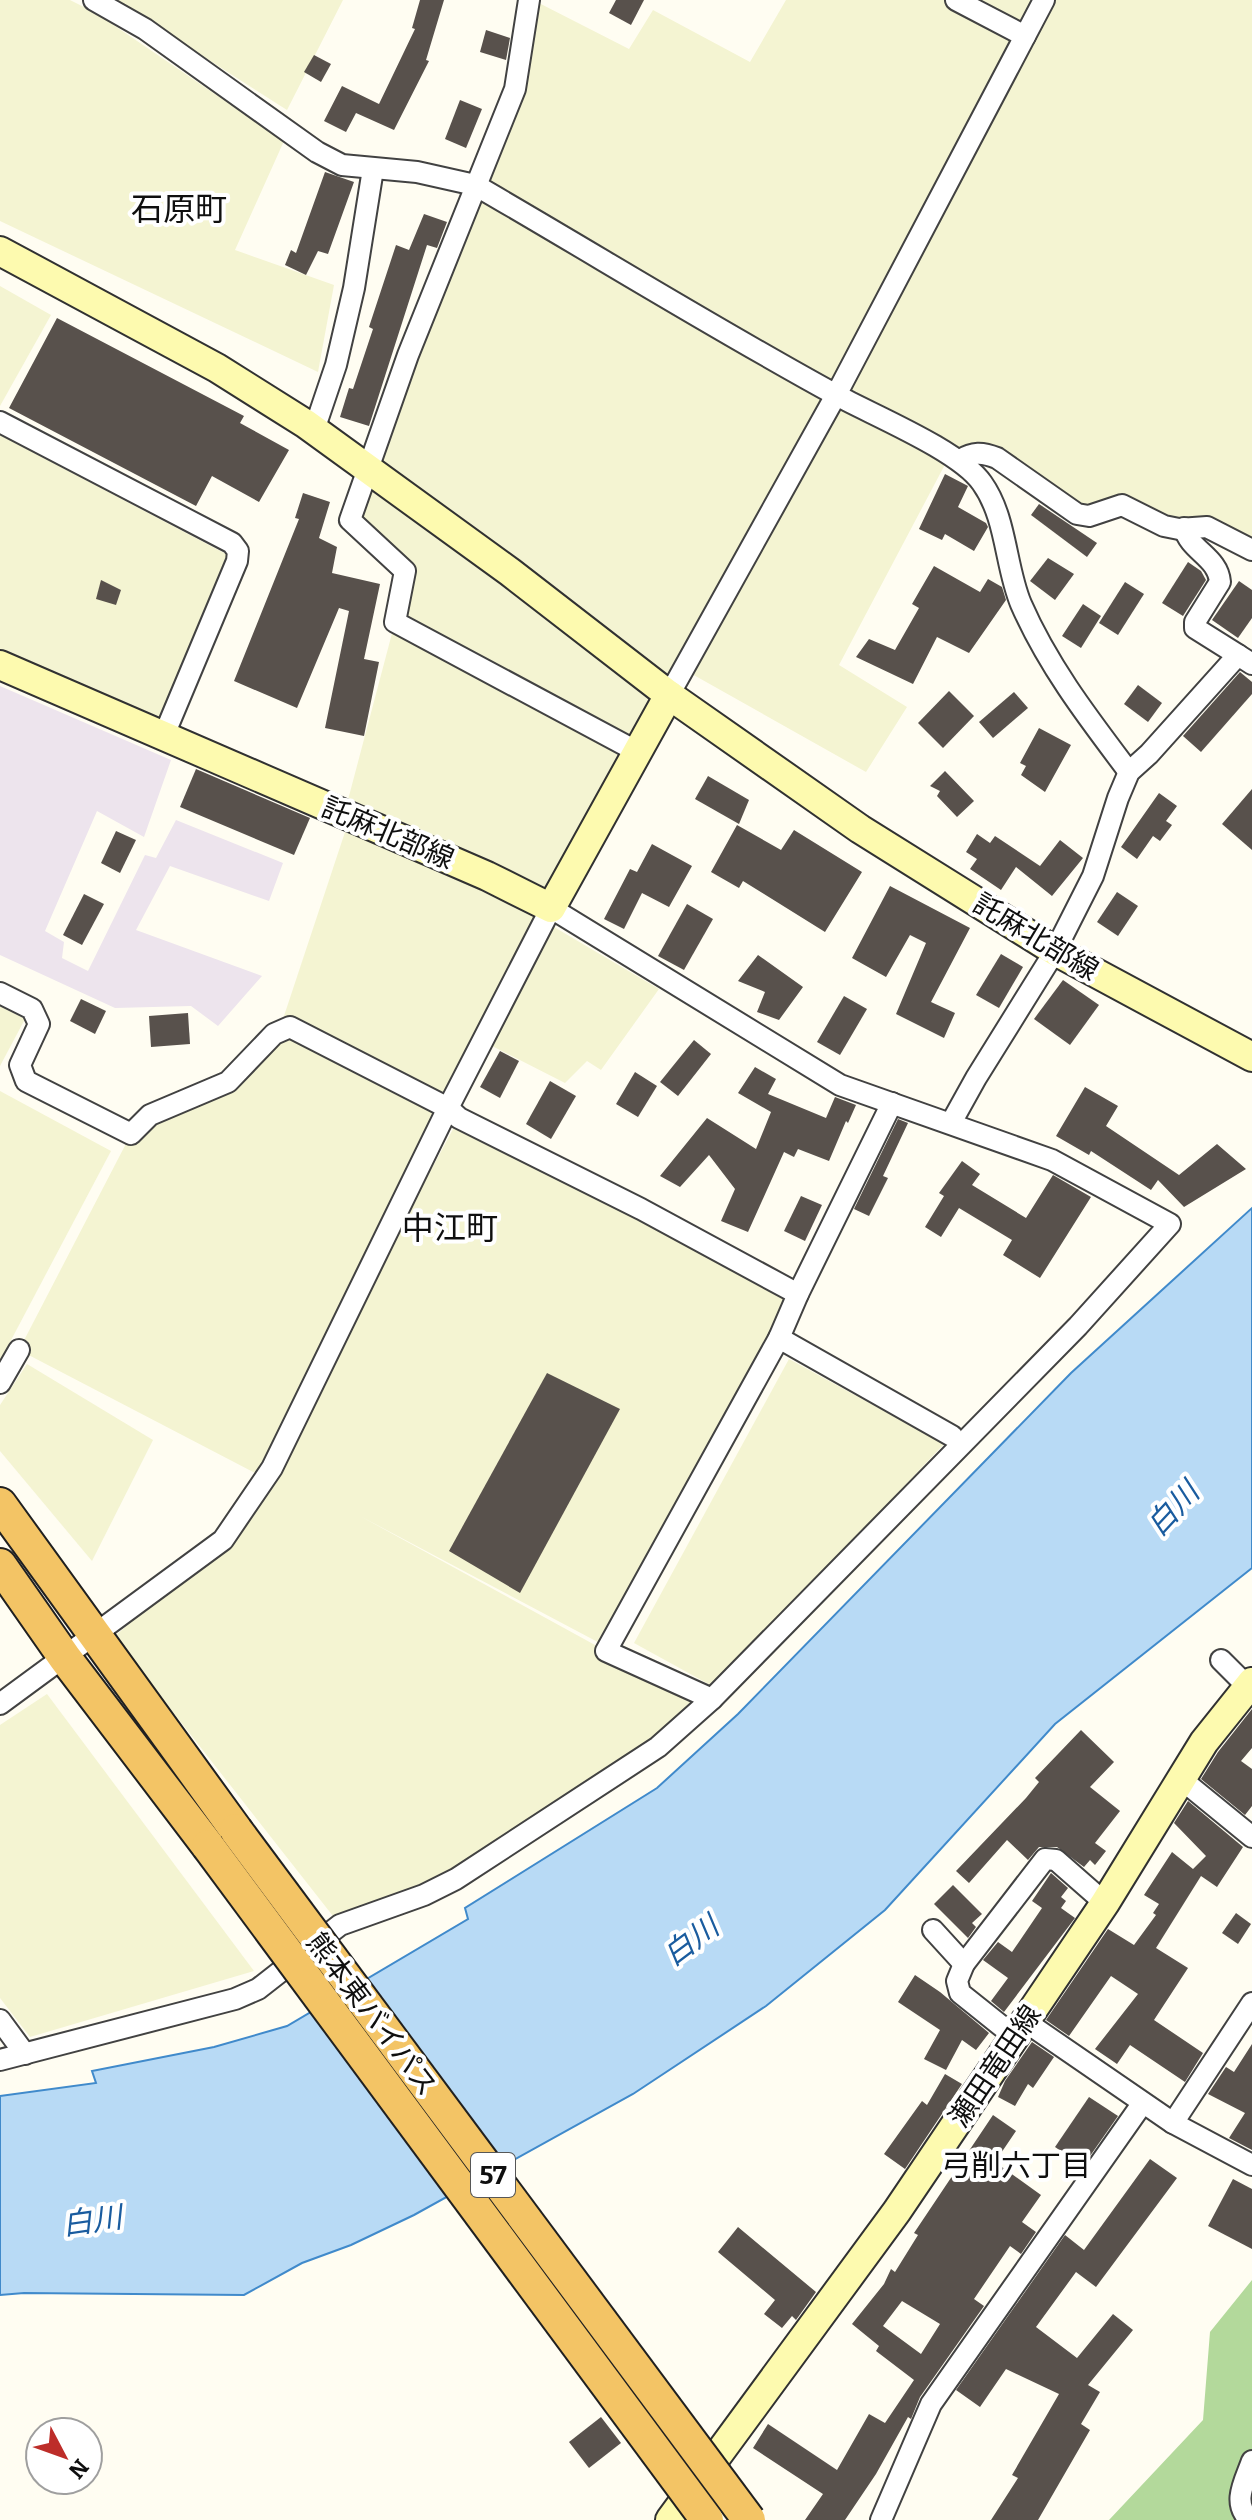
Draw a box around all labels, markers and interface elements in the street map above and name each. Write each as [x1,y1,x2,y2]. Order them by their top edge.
district label: 石原町 [131,190,227,228]
street label: 託麻北部線 [317,790,459,876]
street label: 託麻北部線 [967,887,1105,987]
district label: 中江町 [402,1209,498,1247]
water label: 白川 [1139,1473,1209,1543]
water label: 白川 [656,1907,728,1973]
street label: 熊本東バイパス [300,1926,444,2102]
street label: 瀬田竜田線 [942,1999,1048,2133]
district label: 弓削六丁目 [941,2148,1091,2184]
road number: 57 [471,2153,515,2197]
water label: 白川 [60,2199,127,2243]
north arrow [24,2416,104,2496]
text: N [63,2454,94,2484]

